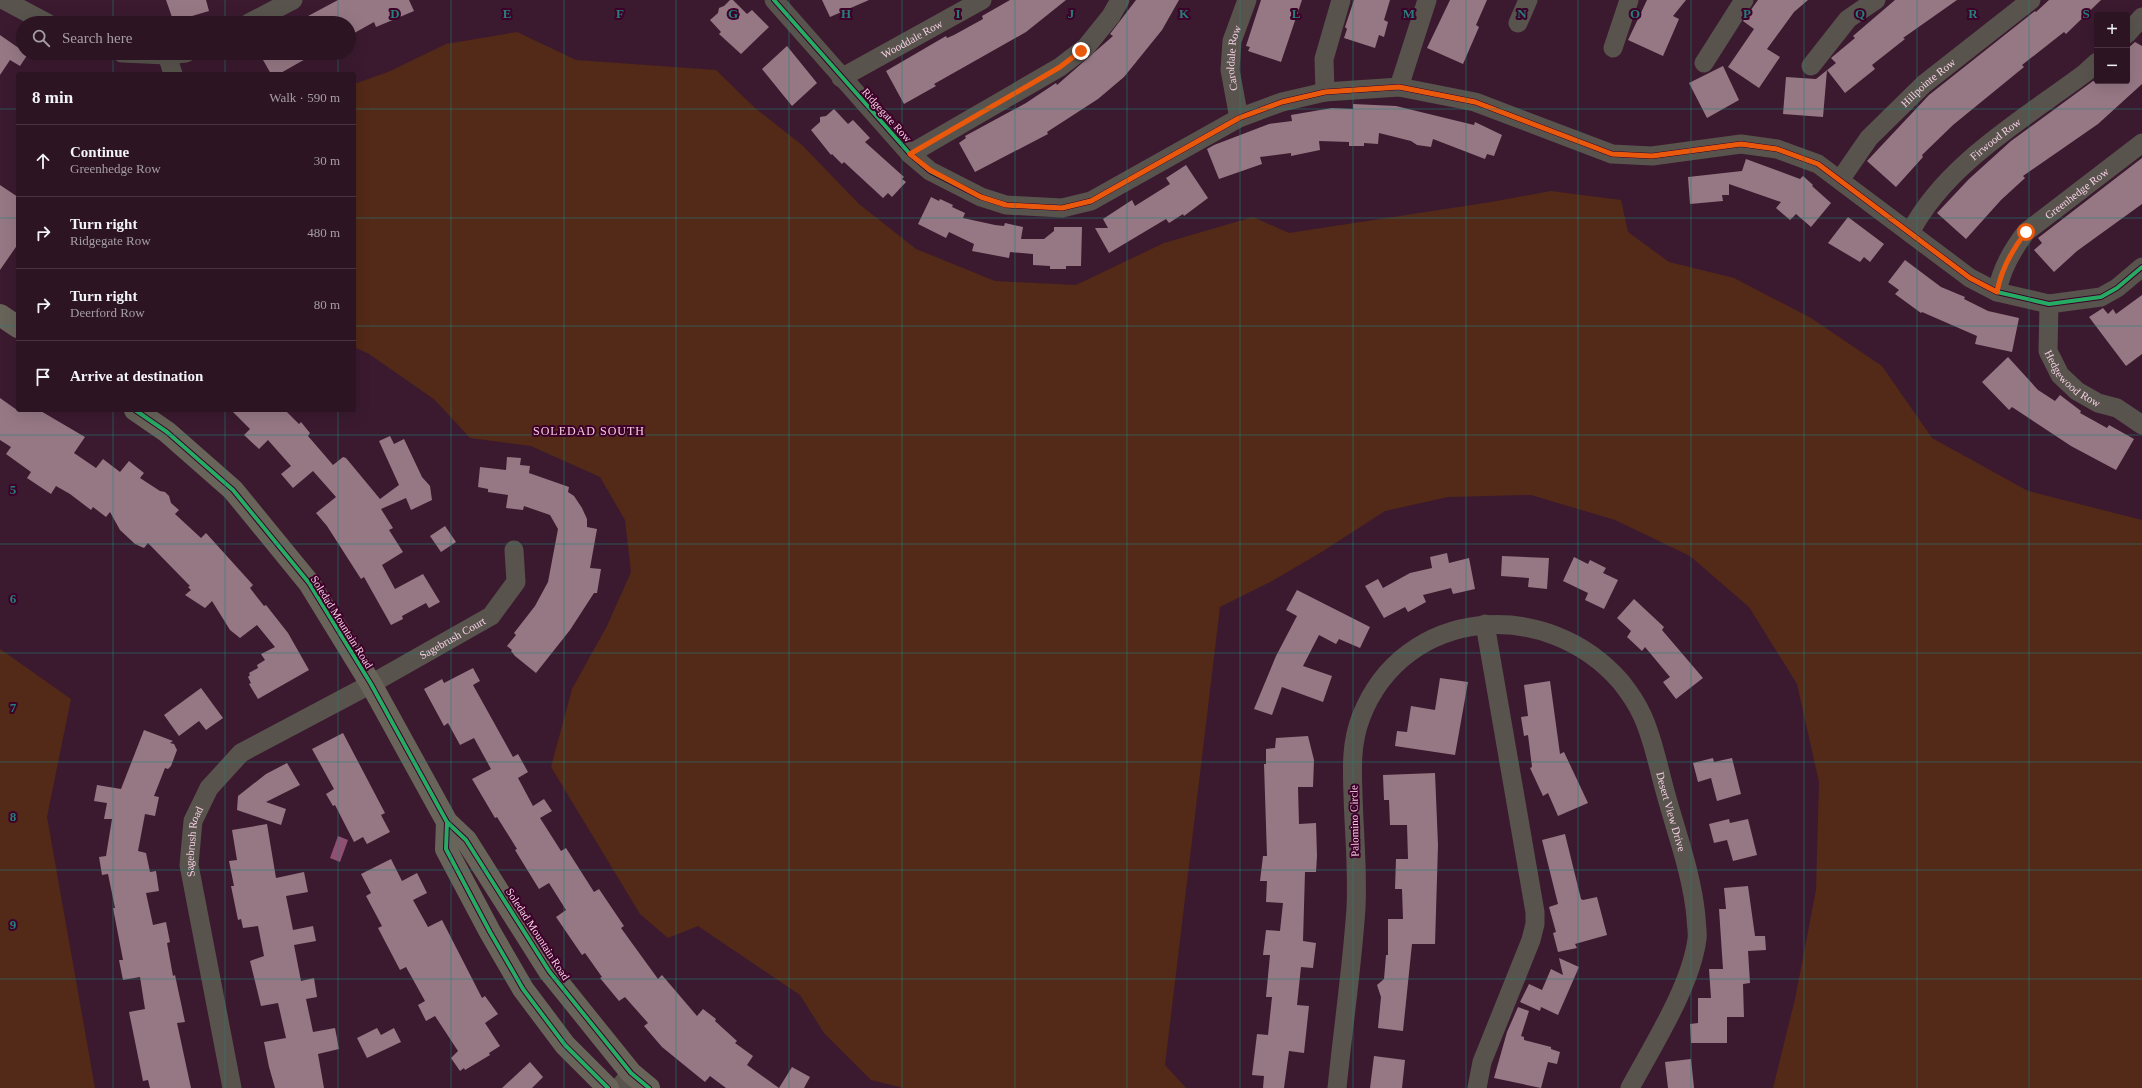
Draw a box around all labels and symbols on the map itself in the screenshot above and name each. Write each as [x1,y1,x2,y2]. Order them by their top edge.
text: D [390,6,400,21]
text: E [503,6,511,21]
text: F [616,6,624,21]
text: G [728,6,738,21]
text: H [841,6,851,21]
text: I [955,6,961,21]
text: J [1068,6,1075,21]
text: K [1179,6,1190,21]
text: L [1292,6,1301,21]
text: M [1403,6,1415,21]
text: N [1517,6,1527,21]
text: O [1630,6,1640,21]
text: P [1743,6,1751,21]
text: Q [1855,6,1865,21]
text: R [1968,6,1978,21]
text: S [2082,6,2090,21]
street label: Wooddale Row [879,17,945,60]
street label: Caroldale Row [1224,24,1243,92]
route end [1072,42,1090,60]
street label: Hillpointe Row [1898,56,1958,109]
street label: Ridgegate Row [860,86,914,144]
street label: Firwood Row [1968,115,2023,163]
street label: Greenhedge Row [2042,165,2111,221]
route start [2017,223,2035,241]
street label: Hedgewood Row [2042,348,2103,409]
district label: SOLEDAD SOUTH [533,424,645,438]
text: 5 [10,482,17,497]
street label: Soledad Mountain Road [309,573,376,671]
text: 6 [10,591,17,606]
street label: Sagebrush Court [417,615,487,661]
text: 7 [10,700,17,715]
street label: Desert View Drive [1654,771,1688,853]
street label: Palomino Circle [1347,785,1361,857]
street label: Sagebrush Road [183,804,205,878]
text: 8 [10,809,17,824]
street label: Soledad Mountain Road [504,886,572,983]
text: 9 [10,917,17,932]

